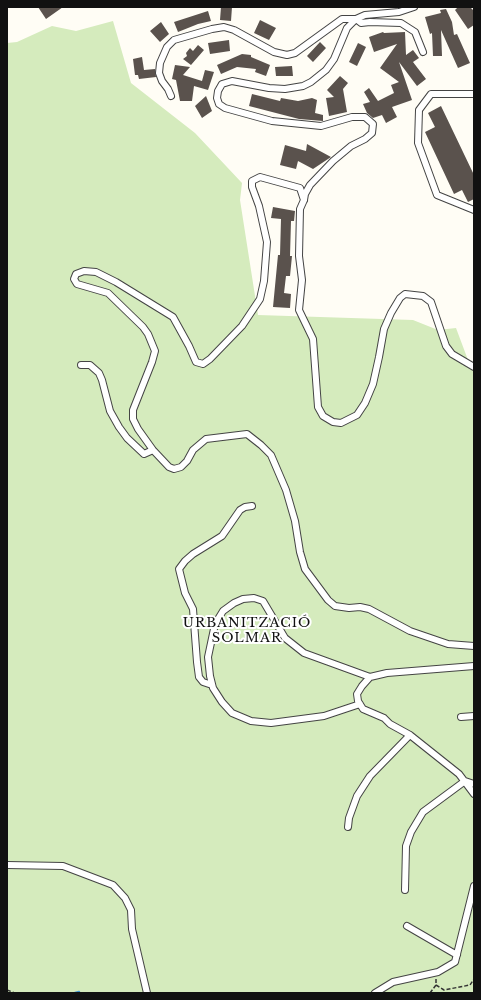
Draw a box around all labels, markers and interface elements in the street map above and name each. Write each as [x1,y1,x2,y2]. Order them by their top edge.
district label: URBANITZACIÓ SOLMAR [183,615,311,646]

